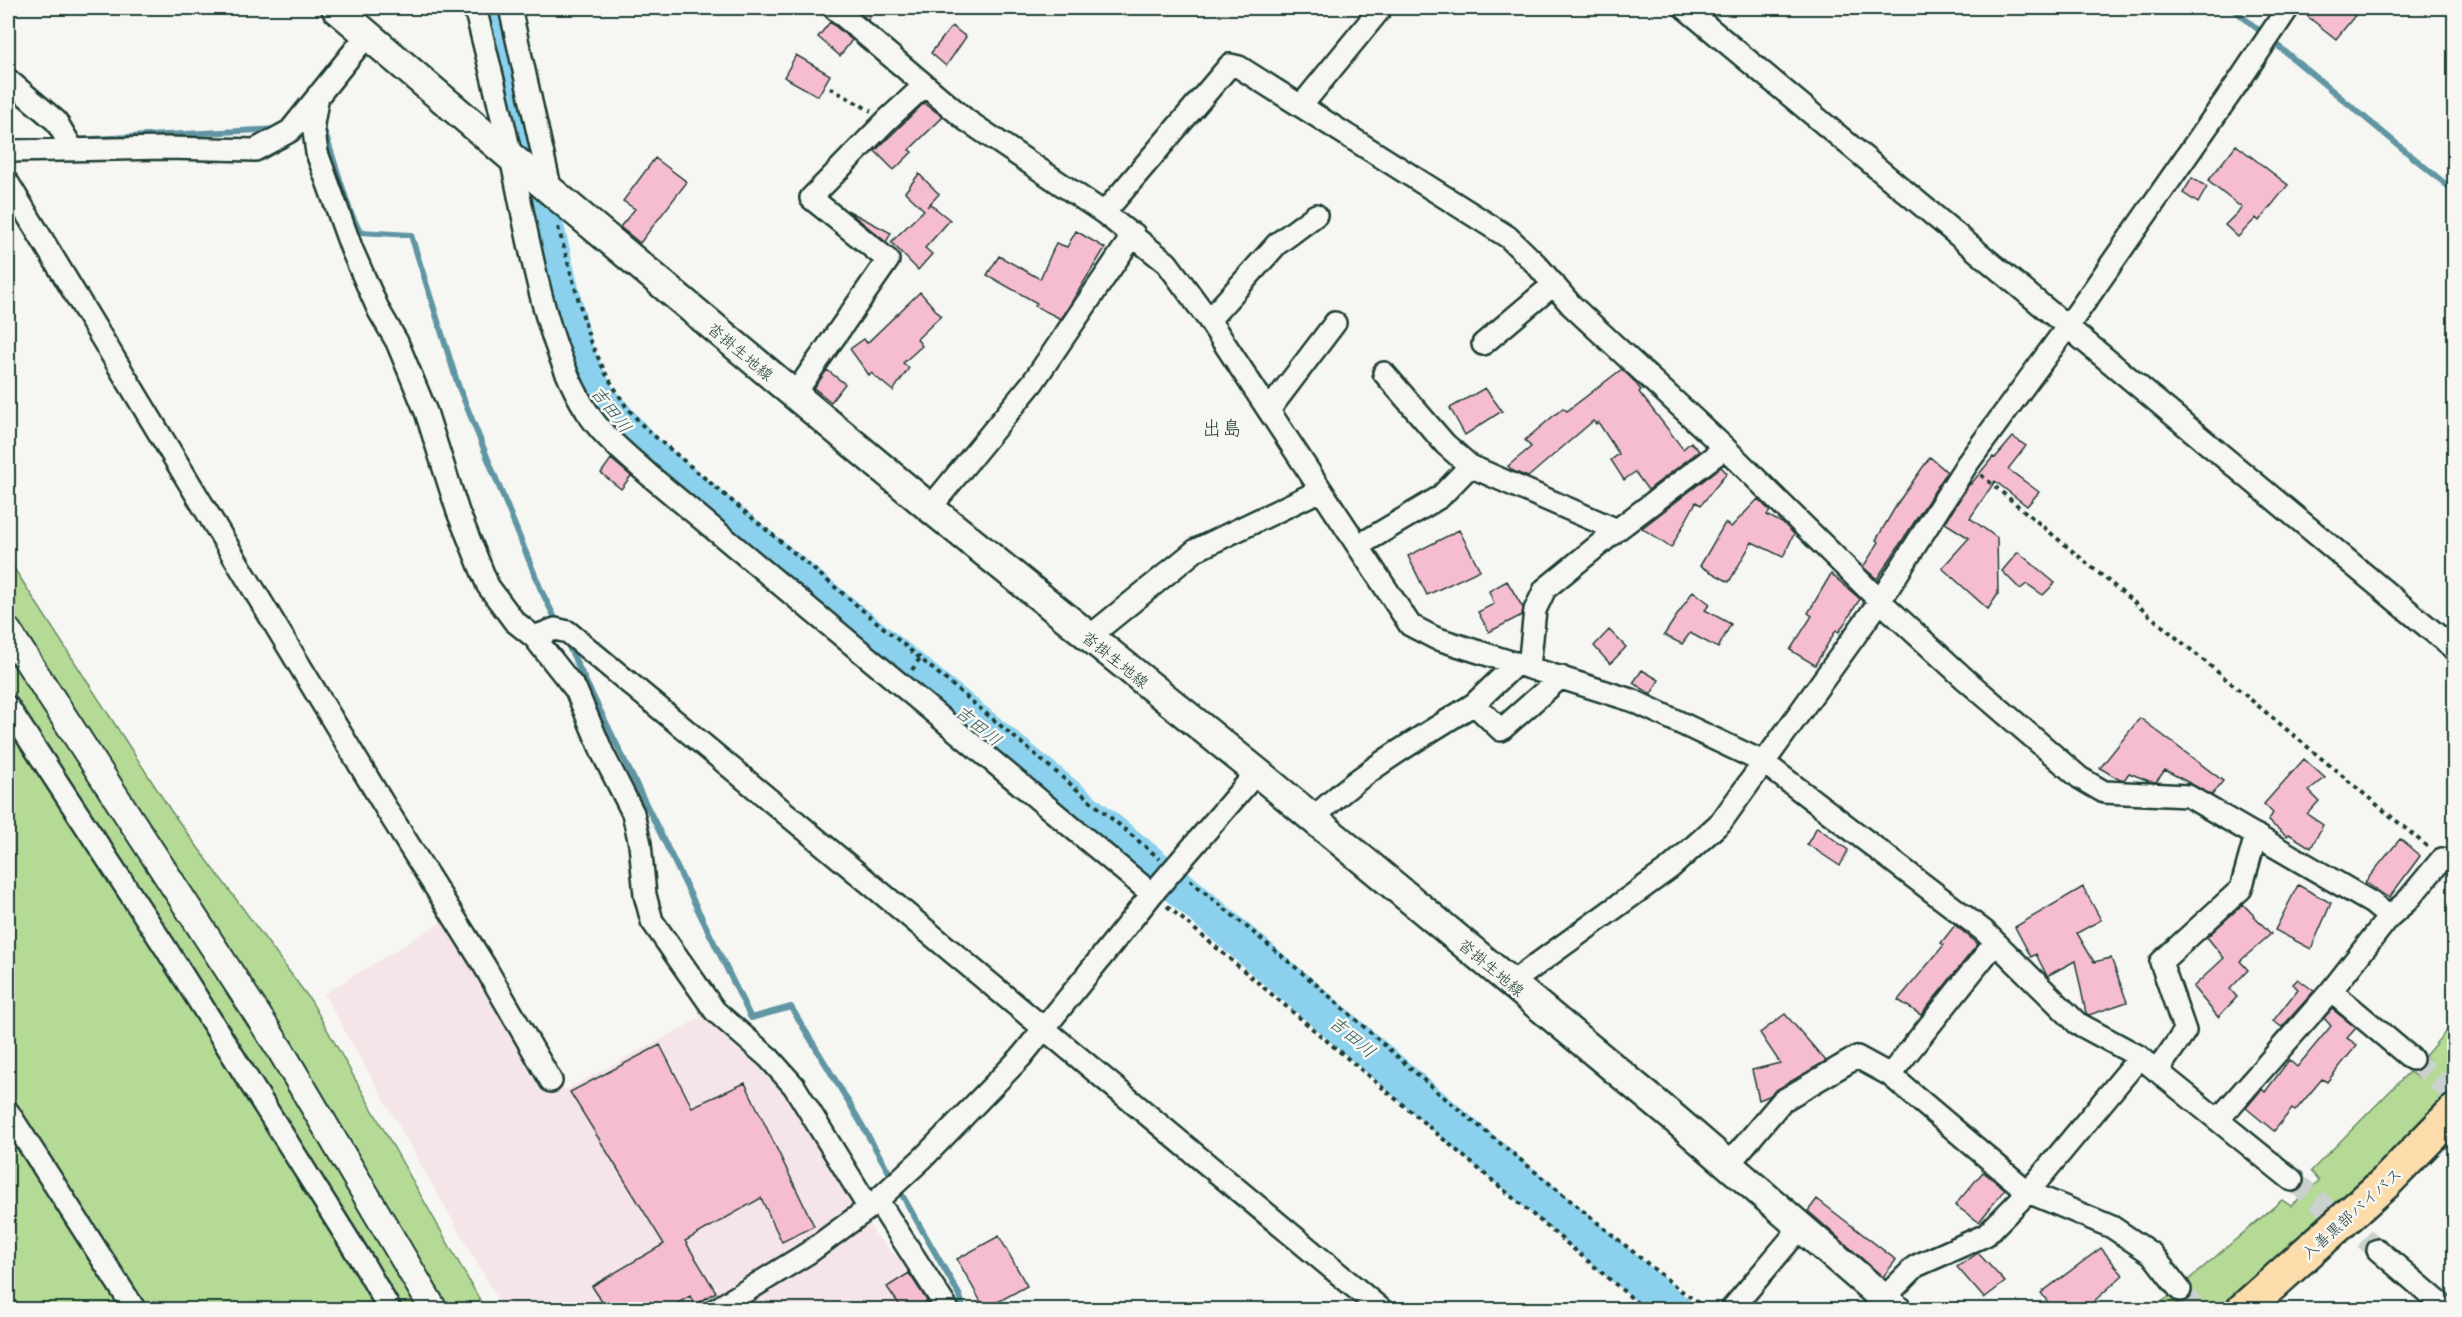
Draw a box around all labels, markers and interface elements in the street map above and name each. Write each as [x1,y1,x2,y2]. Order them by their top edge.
street label: 沓掛生地線 [704,317,778,385]
water label: 吉田川 [586,380,638,438]
district label: 出島 [1202,414,1242,440]
street label: 沓掛生地線 [1078,626,1154,692]
water label: 吉田川 [950,699,1008,751]
street label: 沓掛生地線 [1455,933,1529,1001]
water label: 吉田川 [1325,1009,1381,1063]
street label: 入善黒部バイパス [2297,1162,2405,1264]

